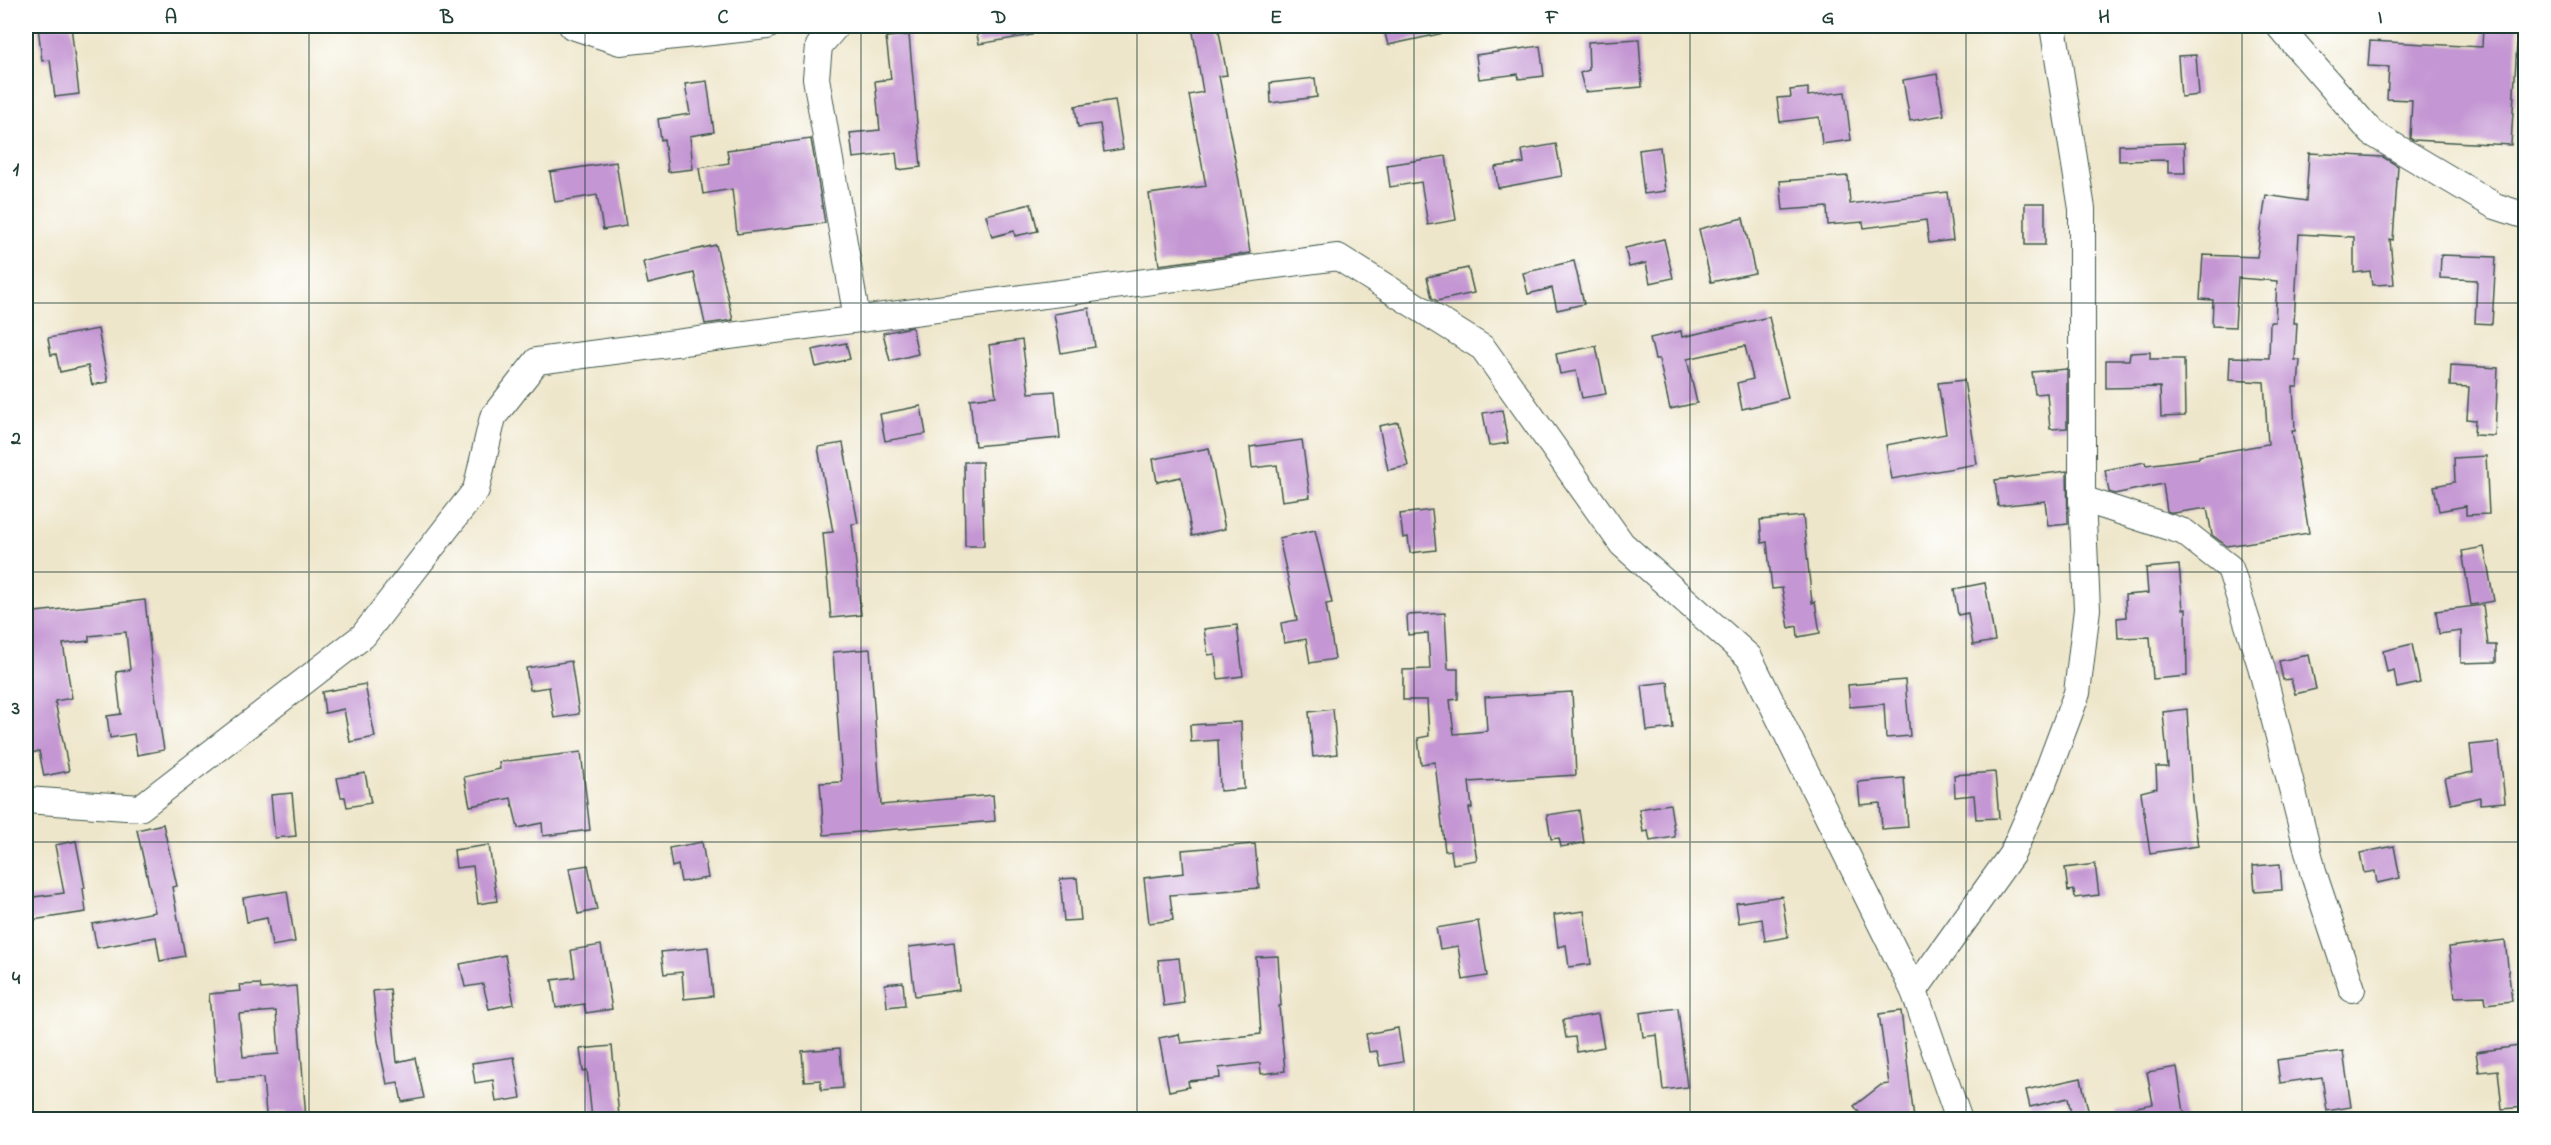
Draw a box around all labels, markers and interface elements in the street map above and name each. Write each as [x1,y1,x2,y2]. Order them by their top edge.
text: A [165,4,177,33]
text: B [439,4,454,33]
text: C [718,4,729,33]
text: D [991,4,1006,33]
text: E [1270,4,1282,33]
text: F [1545,4,1559,33]
text: G [1822,4,1835,33]
text: H [2098,4,2110,33]
text: I [2378,4,2383,33]
text: 1 [13,156,20,185]
text: 2 [10,425,21,454]
text: 3 [11,695,20,724]
text: 4 [12,965,21,994]

